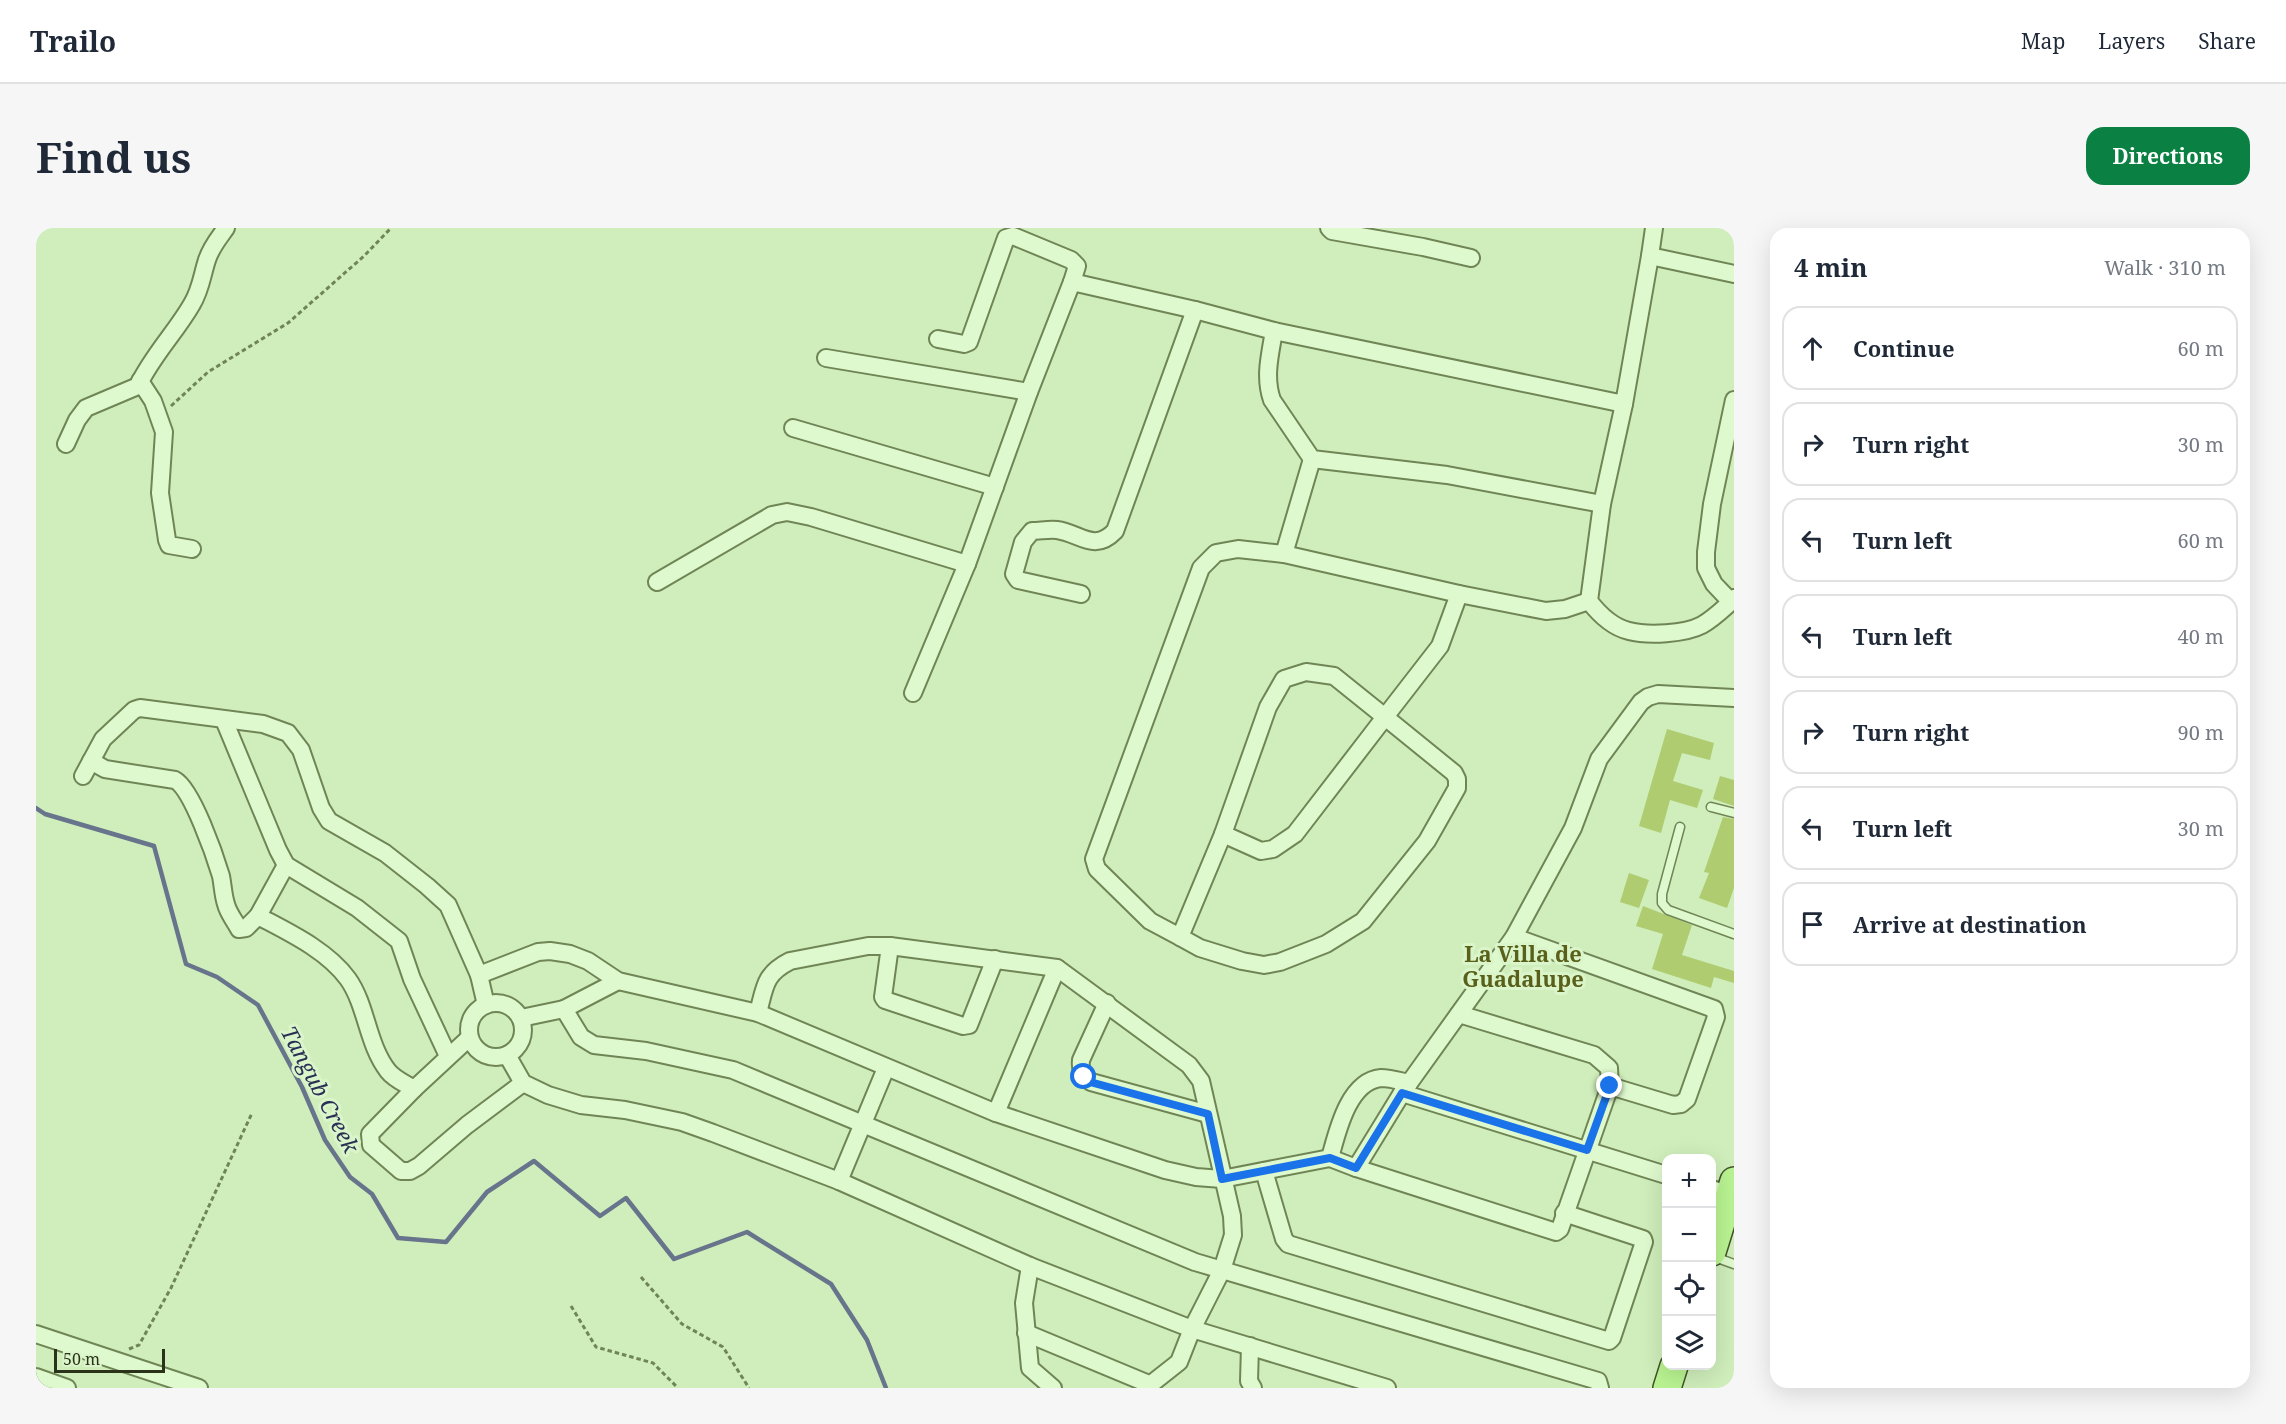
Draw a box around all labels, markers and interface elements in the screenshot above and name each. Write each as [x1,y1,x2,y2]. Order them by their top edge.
text: Trailo [30,22,116,60]
text: Map [2021,27,2065,55]
text: Layers [2098,27,2165,55]
text: Share [2198,27,2256,55]
button: Directions [2086,127,2250,185]
text: Find us [36,128,191,185]
text: 4 min [1794,249,1868,285]
text: Walk · 310 m [2104,254,2226,281]
icon: ahead [1796,332,1829,365]
text: Continue [1853,333,1955,363]
text: 60 m [2178,335,2224,362]
icon: right [1796,428,1829,461]
text: Turn right [1853,429,1969,459]
text: 30 m [2178,431,2224,458]
icon: left [1796,524,1829,557]
text: Turn left [1853,525,1952,555]
text: 60 m [2178,527,2224,554]
icon: left [1796,620,1829,653]
text: Turn left [1853,621,1952,651]
text: 40 m [2178,623,2224,650]
icon: right [1796,716,1829,749]
text: Turn right [1853,717,1969,747]
text: 90 m [2178,719,2224,746]
icon: left [1796,812,1829,845]
text: Turn left [1853,813,1952,843]
text: 30 m [2178,815,2224,842]
icon: arrive [1796,908,1829,941]
text: Arrive at destination [1853,909,2087,939]
district label: La Villa de Guadalupe [1462,938,1584,993]
water label: Tangub Creek [275,1020,368,1159]
route start [1070,1063,1096,1089]
route end [1596,1072,1622,1098]
map controls [1662,1154,1716,1370]
button: + [1662,1154,1716,1208]
button: − [1662,1208,1716,1262]
button: locate [1662,1262,1716,1316]
button: layers [1662,1316,1716,1370]
scale bar [54,1346,165,1374]
text: 50 m [63,1348,100,1370]

